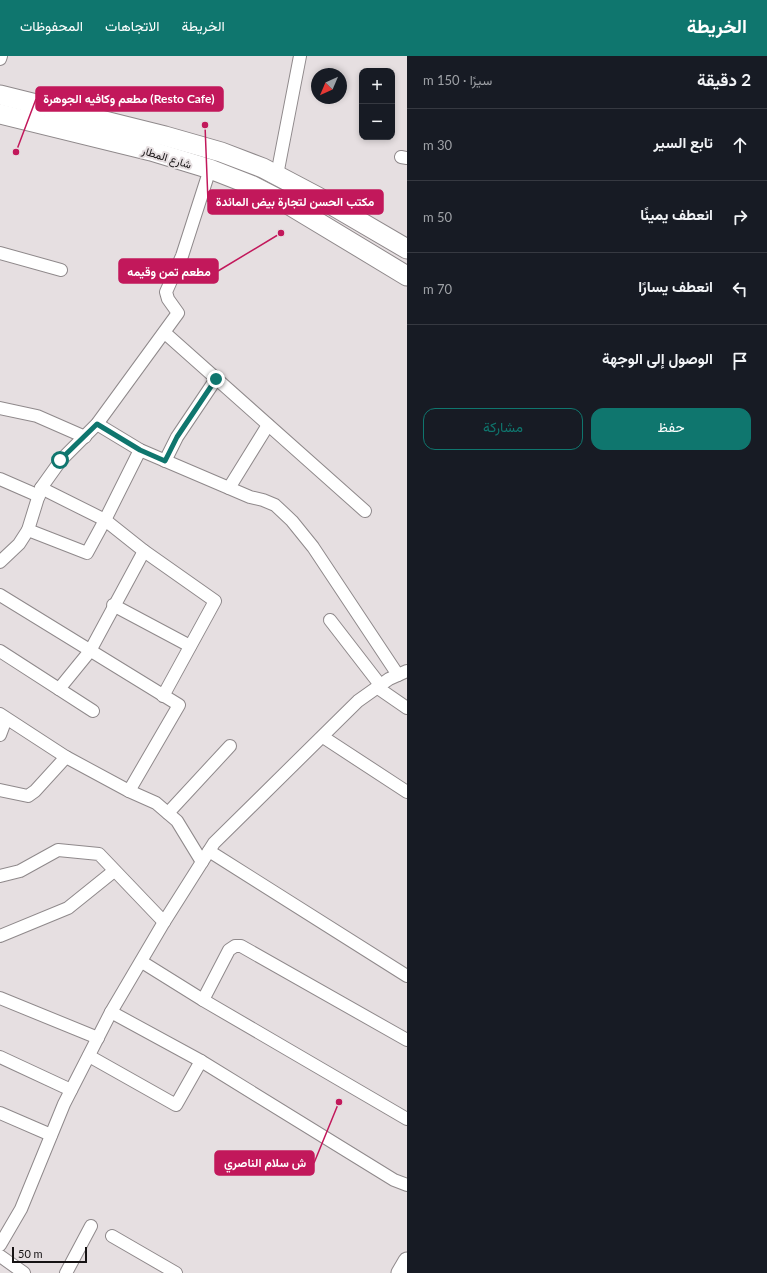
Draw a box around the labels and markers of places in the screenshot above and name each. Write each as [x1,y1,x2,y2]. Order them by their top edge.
callout: مطعم وكافيه الجوهرة (Resto Cafe) [36,87,223,111]
callout: مكتب الحسن لتجارة بيض المائدة [208,190,383,214]
callout: مطعم تمن وقيمه [119,259,218,283]
callout: ش سلام الناصري [215,1151,314,1175]

